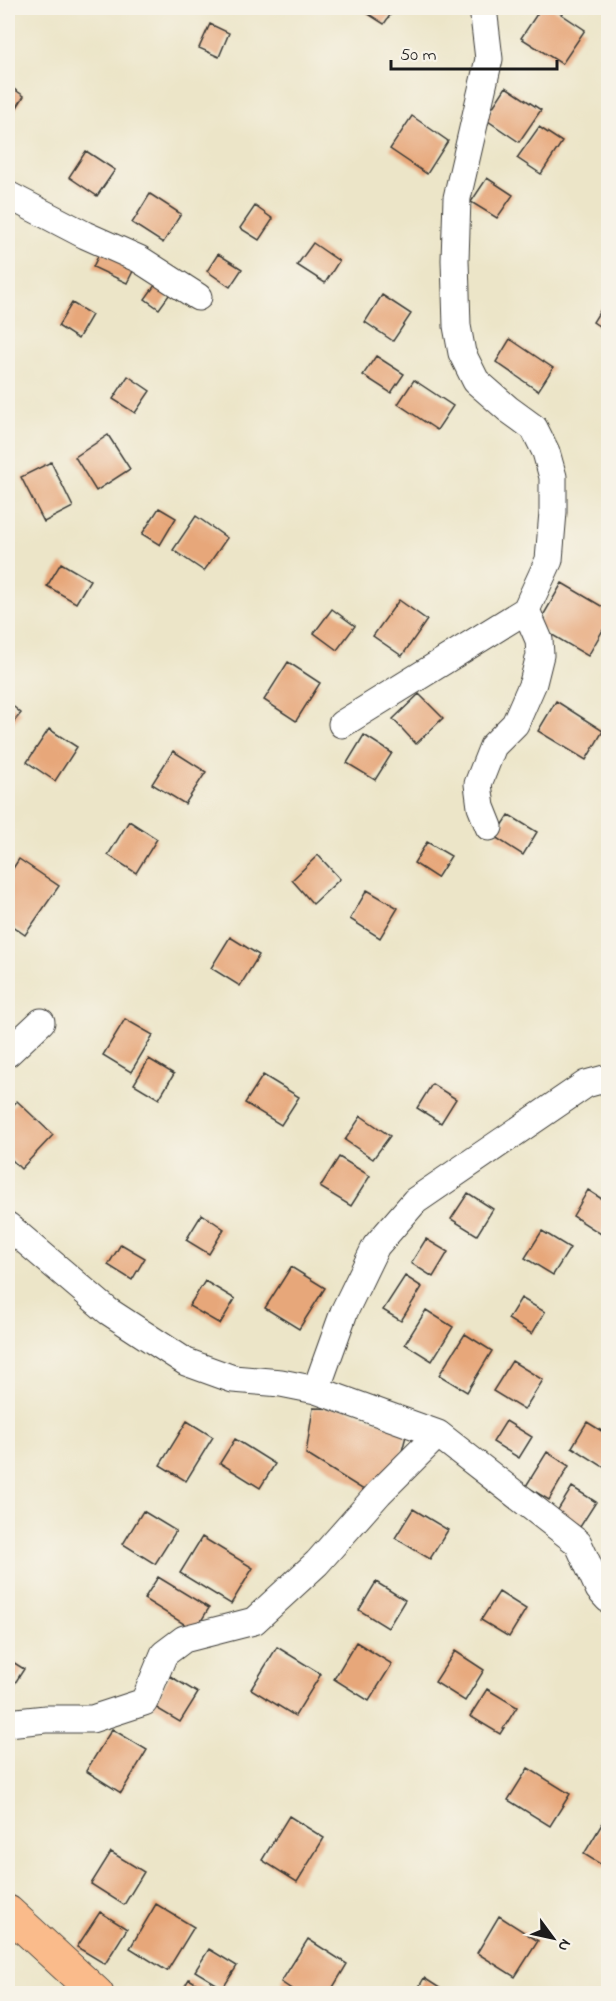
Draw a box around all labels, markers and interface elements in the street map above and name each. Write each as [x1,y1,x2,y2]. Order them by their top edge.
scale bar [391,33,558,71]
text: 50 m [400,43,437,69]
north arrow [523,1908,583,1968]
text: N [551,1934,577,1956]

